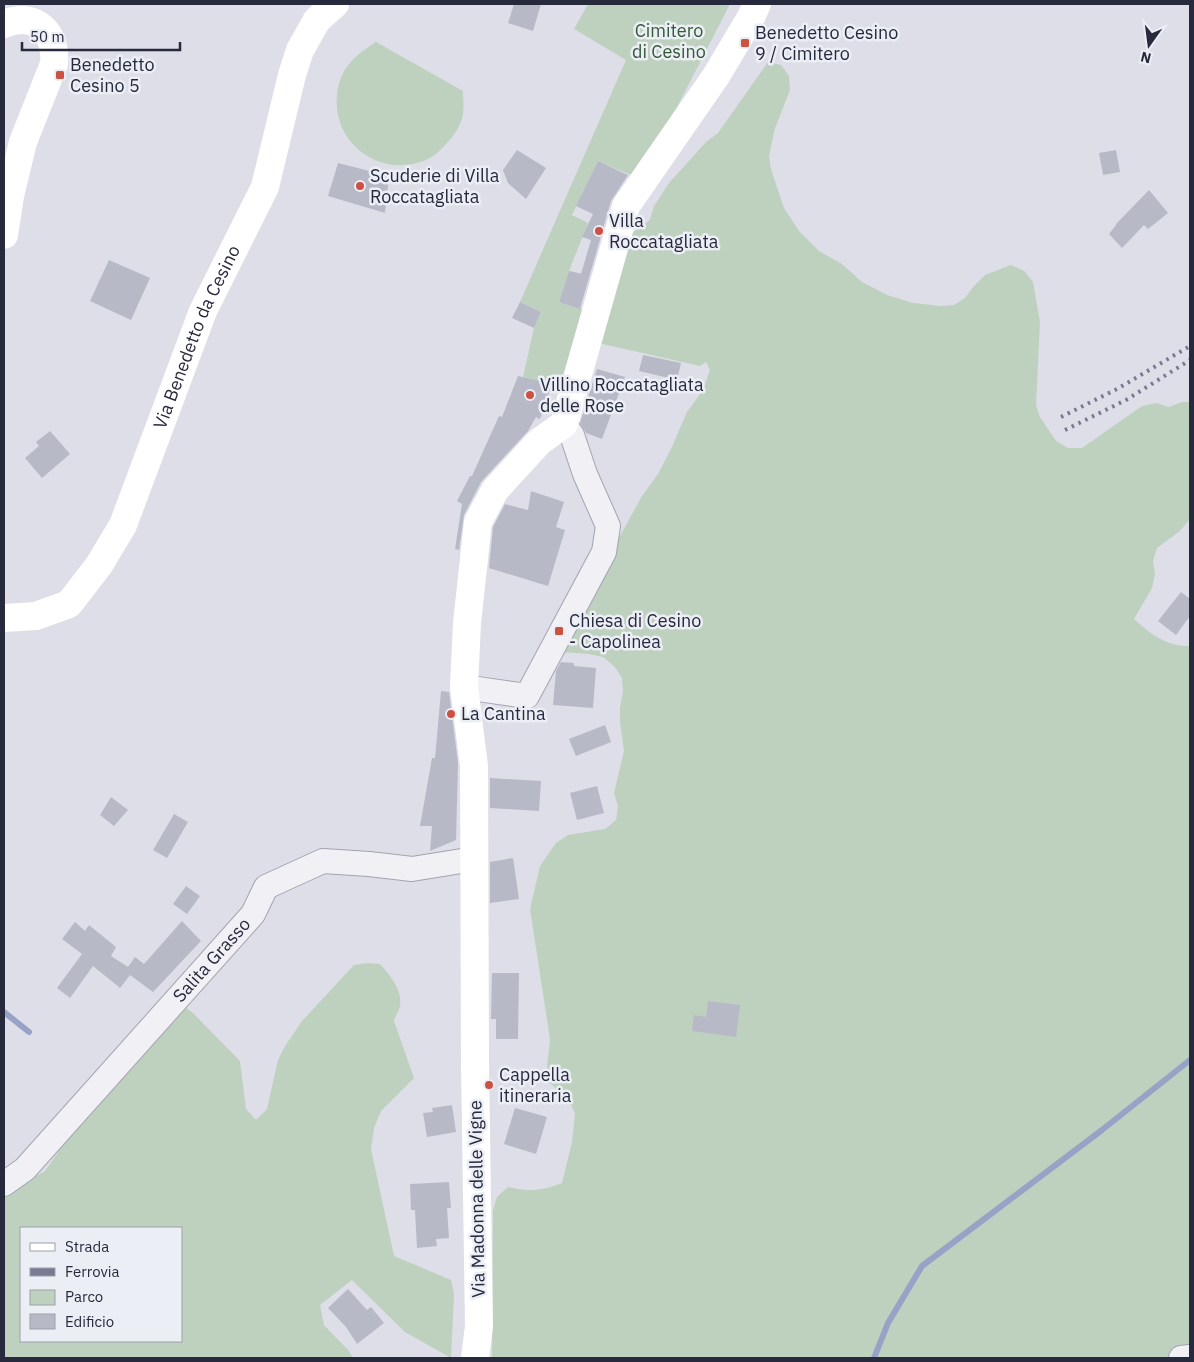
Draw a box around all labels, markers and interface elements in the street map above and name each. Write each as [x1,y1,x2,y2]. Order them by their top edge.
park label: Cimitero di Cesino [632,19,706,63]
scale bar [22,20,180,52]
north arrow [1124,20,1174,70]
place label: Benedetto Cesino 9 / Cimitero [755,21,898,65]
text: 50 m [30,27,65,46]
marker: Benedetto Cesino 9 / Cimitero [739,37,751,49]
text: N [1139,48,1153,68]
place label: Benedetto Cesino 5 [70,53,155,97]
marker: Benedetto Cesino 5 [54,69,66,81]
place label: Scuderie di Villa Roccatagliata [370,164,500,208]
marker: Scuderie di Villa Roccatagliata [354,180,366,192]
place label: Villa Roccatagliata [609,209,719,253]
marker: Villa Roccatagliata [593,225,605,237]
street label: Via Benedetto da Cesino [148,241,245,432]
place label: Villino Roccatagliata delle Rose [540,373,704,417]
marker: Villino Roccatagliata delle Rose [524,389,536,401]
place label: Chiesa di Cesino - Capolinea [569,609,701,653]
marker: Chiesa di Cesino - Capolinea [553,625,565,637]
place label: La Cantina [461,702,546,725]
marker: La Cantina [445,708,457,720]
street label: Salita Grasso [168,913,255,1007]
place label: Cappella itineraria [499,1063,572,1107]
marker: Cappella itineraria [483,1079,495,1091]
street label: Via Madonna delle Vigne [463,1100,490,1298]
legend [20,1227,182,1342]
text: Strada [65,1237,109,1256]
text: Ferrovia [65,1262,120,1281]
text: Parco [65,1287,103,1306]
text: Edificio [65,1312,114,1331]

